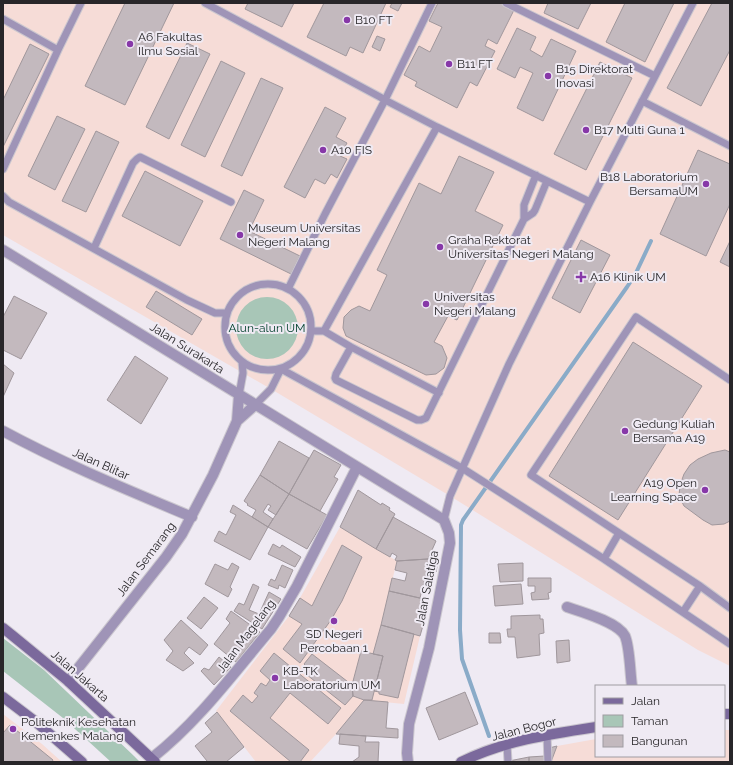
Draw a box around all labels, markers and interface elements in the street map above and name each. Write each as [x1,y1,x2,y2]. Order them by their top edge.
place label: B10 FT [355,13,394,27]
marker: B10 FT [342,15,352,25]
place label: A6 Fakultas Ilmu Sosial [138,30,202,58]
marker: A6 Fakultas Ilmu Sosial [125,39,135,49]
place label: B11 FT [457,57,493,71]
marker: B11 FT [444,59,454,69]
place label: B15 Direktorat Inovasi [556,62,633,90]
marker: B15 Direktorat Inovasi [543,71,553,81]
place label: B17 Multi Guna 1 [594,123,685,137]
marker: B17 Multi Guna 1 [581,125,591,135]
place label: A10 FIS [331,143,372,157]
marker: A10 FIS [318,145,328,155]
place label: B18 Laboratorium BersamaUM [600,170,698,198]
marker: B18 Laboratorium BersamaUM [701,179,711,189]
place label: Museum Universitas Negeri Malang [248,221,361,249]
marker: Museum Universitas Negeri Malang [235,230,245,240]
place label: Graha Rektorat Universitas Negeri Malang [448,233,594,261]
marker: Graha Rektorat Universitas Negeri Malang [435,242,445,252]
place label: A16 Klinik UM [590,270,666,284]
marker: A16 Klinik UM [575,271,587,283]
place label: Universitas Negeri Malang [434,290,516,318]
marker: Universitas Negeri Malang [421,299,431,309]
street label: Jalan Surakarta [147,320,227,376]
park label: Alun-alun UM [228,321,306,335]
place label: Gedung Kuliah Bersama A19 [633,417,715,445]
marker: Gedung Kuliah Bersama A19 [620,426,630,436]
street label: Jalan Blitar [70,445,132,483]
place label: A19 Open Learning Space [610,476,697,504]
marker: A19 Open Learning Space [700,485,710,495]
street label: Jalan Semarang [114,519,178,599]
street label: Jalan Salatiga [413,549,441,627]
street label: Jalan Magelang [214,597,278,675]
marker: SD Negeri Percobaan 1 [329,616,339,626]
place label: SD Negeri Percobaan 1 [300,627,368,655]
street label: Jalan Jakarta [48,647,112,705]
place label: KB-TK Laboratorium UM [283,664,380,692]
marker: KB-TK Laboratorium UM [270,673,280,683]
legend [595,685,725,757]
text: Jalan [631,694,660,708]
street label: Jalan Bogor [490,714,558,744]
text: Taman [631,714,668,728]
place label: Politeknik Kesehatan Kemenkes Malang [21,715,136,743]
marker: Politeknik Kesehatan Kemenkes Malang [8,724,18,734]
text: Bangunan [631,734,688,748]

